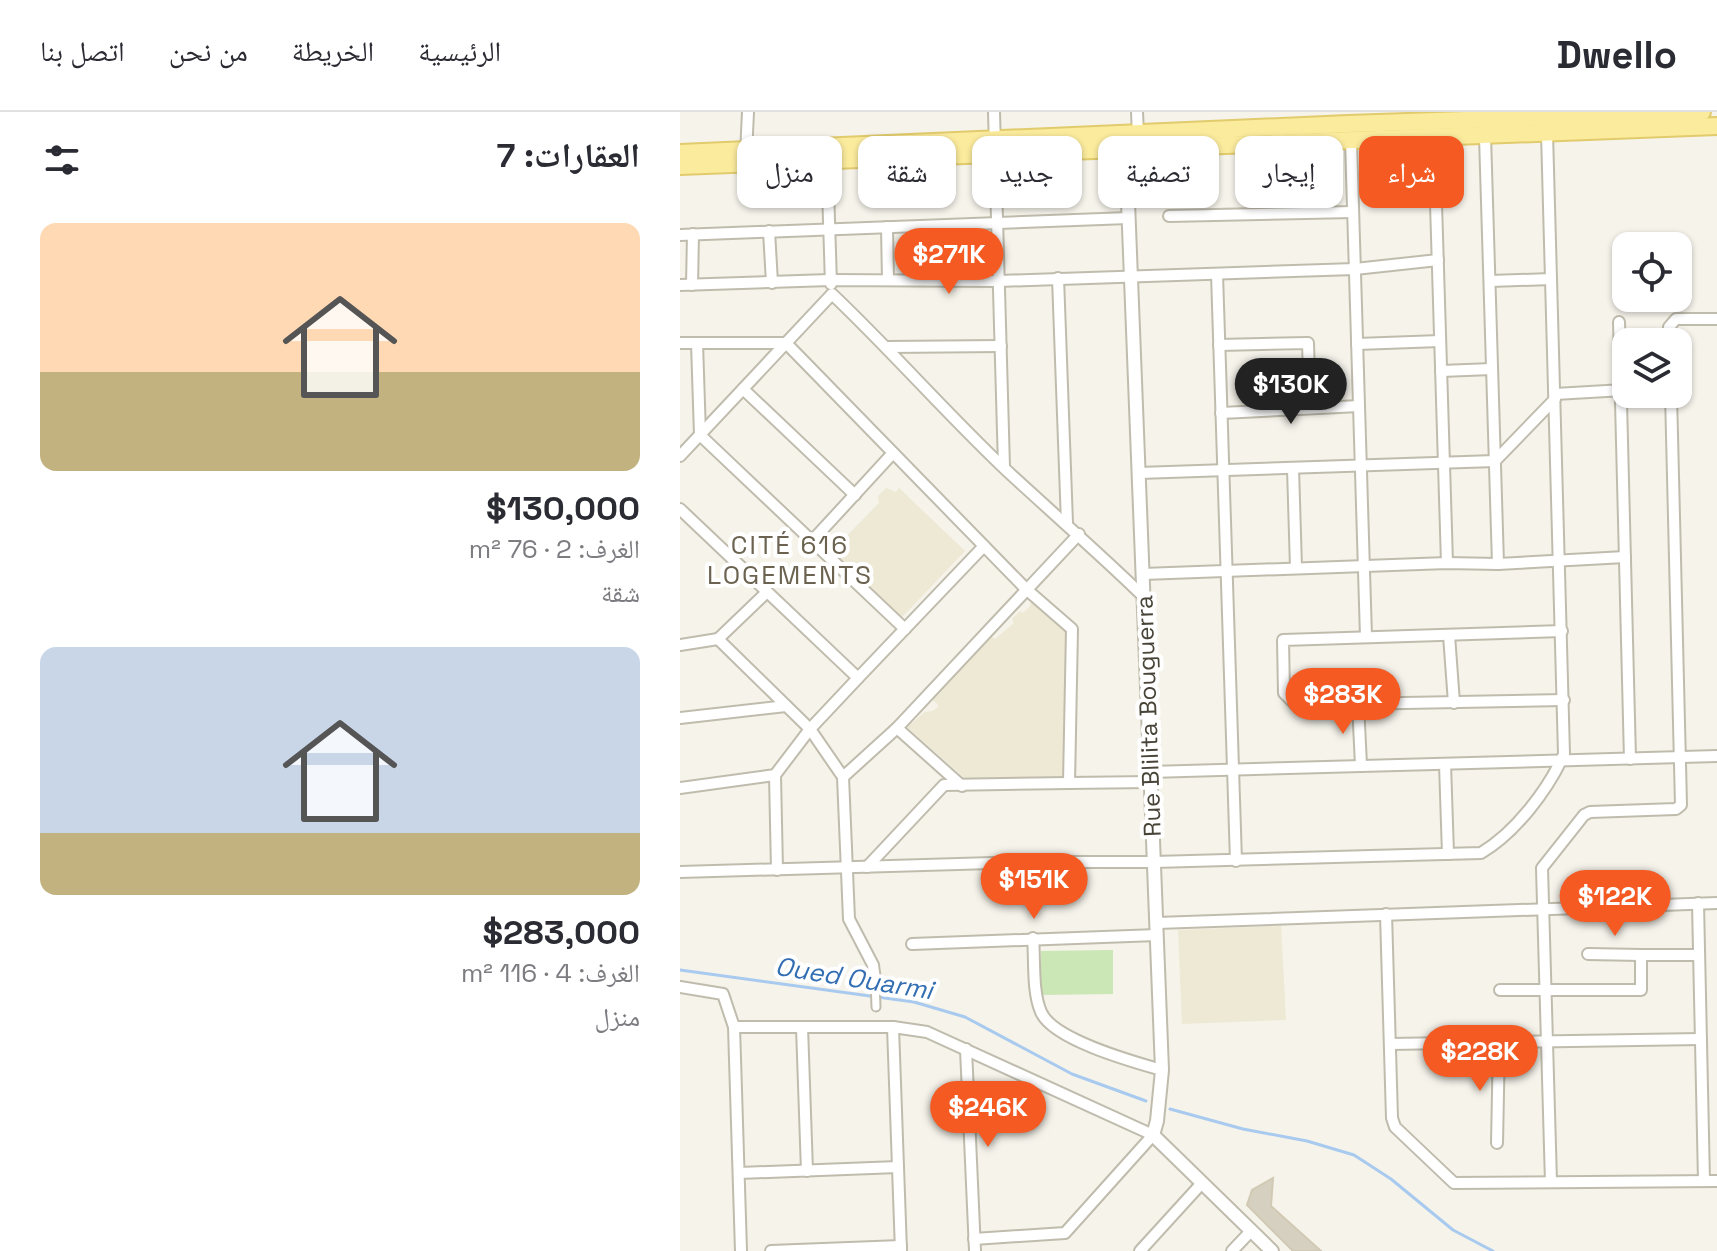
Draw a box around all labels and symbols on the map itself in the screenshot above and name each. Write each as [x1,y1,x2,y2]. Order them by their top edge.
pin: $271K [893,228,1005,296]
pin: $130K [1235,358,1347,426]
district label: CITÉ 616 LOGEMENTS [707,528,873,592]
street label: Rue Blilita Bouguerra [1128,594,1168,837]
pin: $283K [1287,668,1399,736]
pin: $151K [978,853,1090,921]
pin: $122K [1559,870,1671,938]
water label: Oued Ouarmi [773,949,938,1008]
pin: $228K [1424,1025,1536,1093]
pin: $246K [932,1081,1044,1149]

